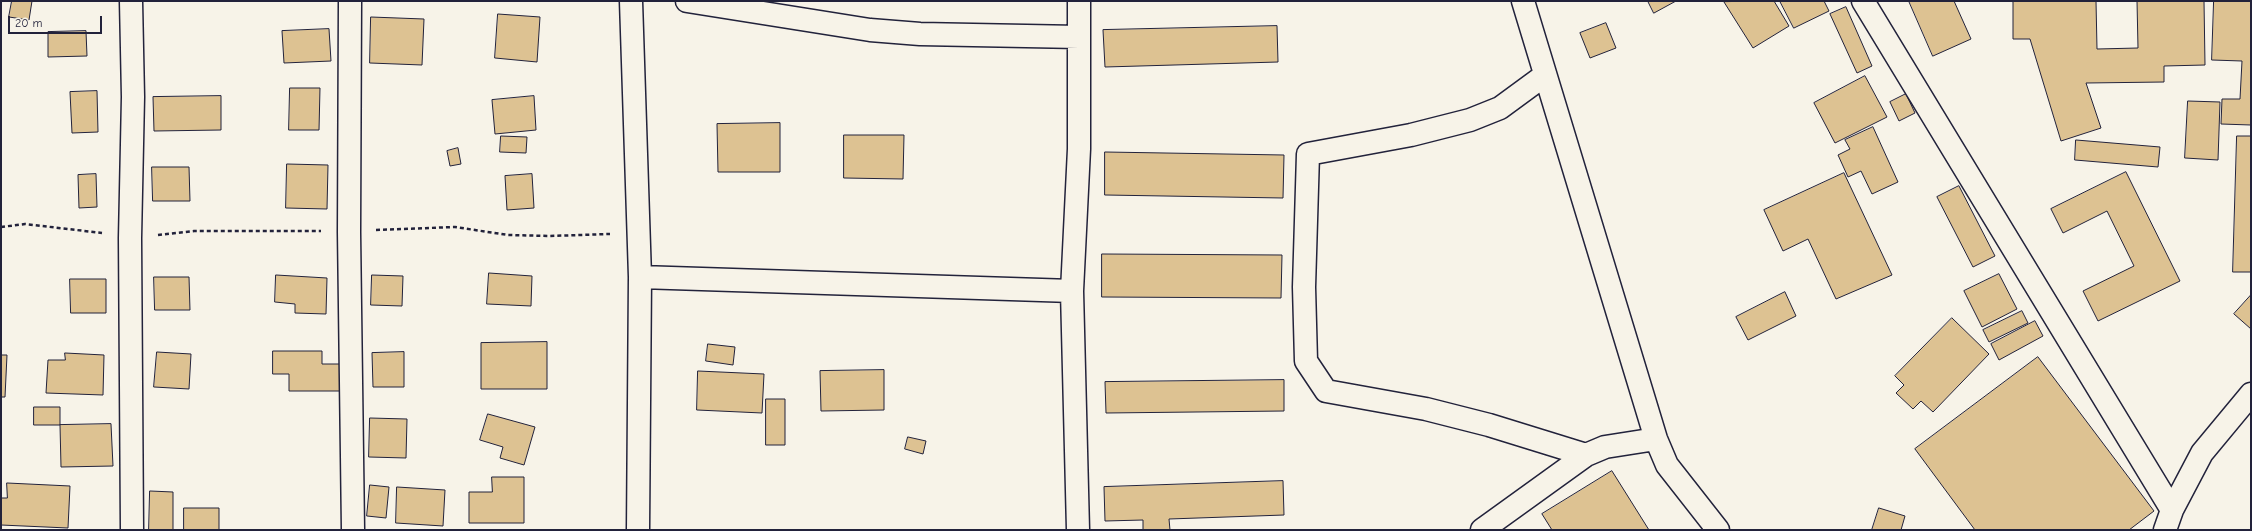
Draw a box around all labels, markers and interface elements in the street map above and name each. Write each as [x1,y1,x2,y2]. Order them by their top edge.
scale bar [10,8,104,34]
text: 20 m [15,16,43,30]

